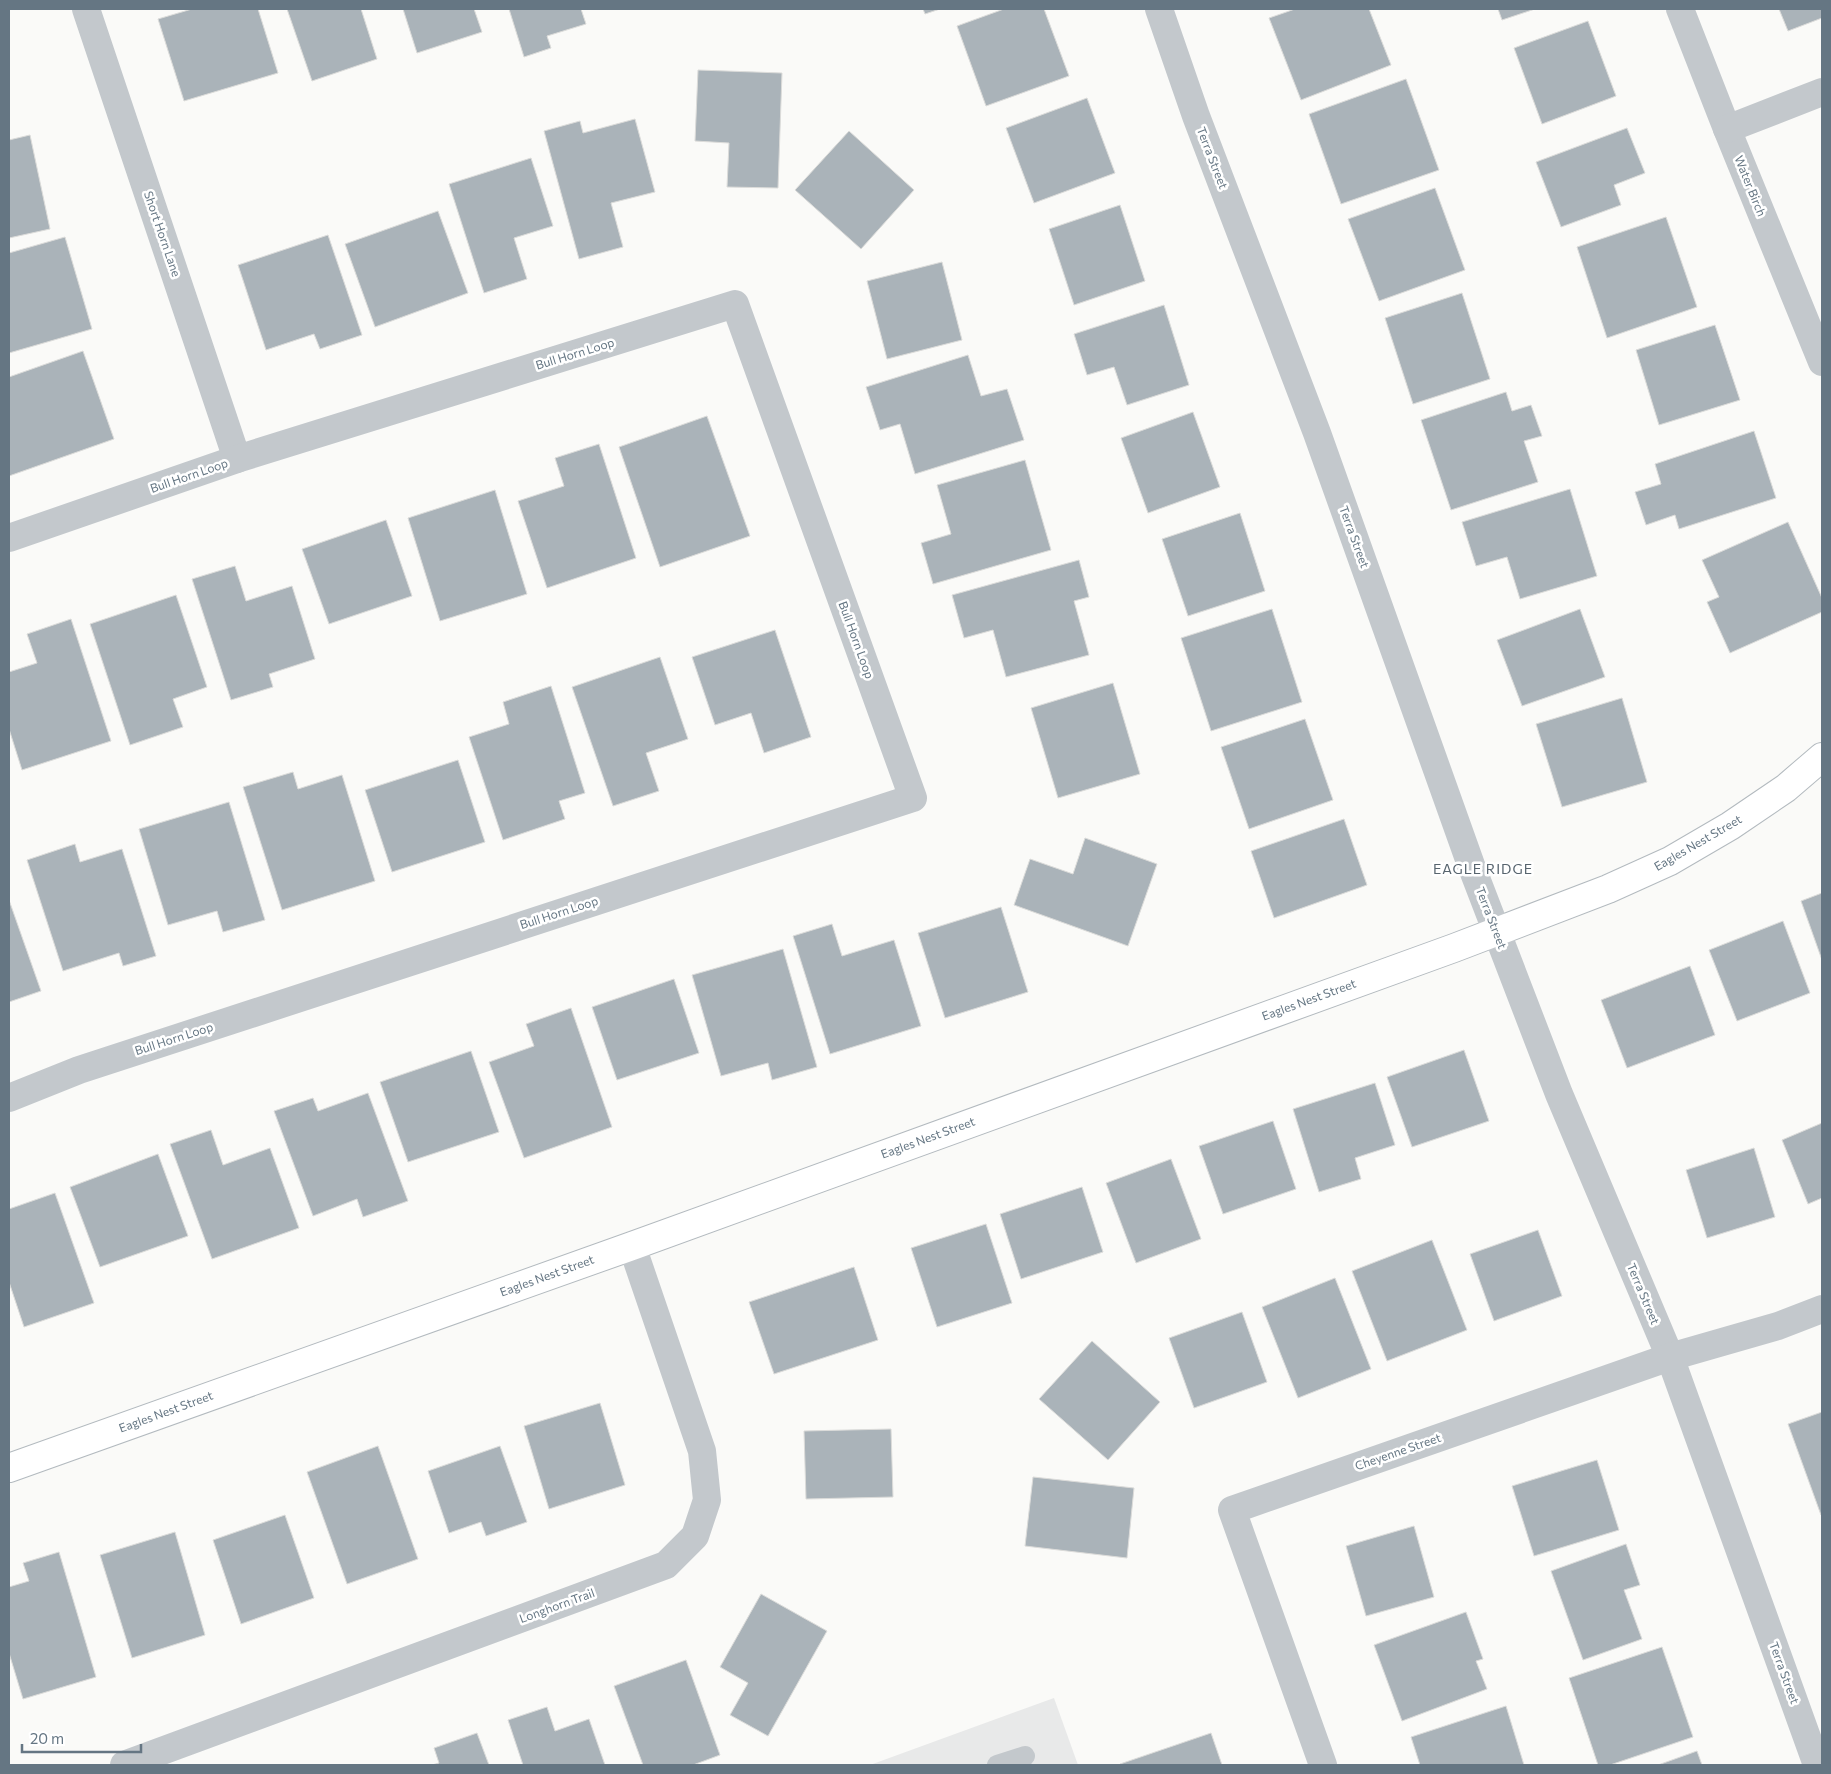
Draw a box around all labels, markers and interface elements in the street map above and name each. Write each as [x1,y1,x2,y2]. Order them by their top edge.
street label: Terra Street [1195,125,1231,191]
street label: Water Birch [1732,153,1769,218]
street label: Short Horn Lane [142,189,184,278]
street label: Bull Horn Loop [534,334,616,372]
street label: Bull Horn Loop [148,455,229,495]
street label: Terra Street [1337,504,1373,570]
street label: Bull Horn Loop [836,599,877,680]
street label: Eagles Nest Street [1651,811,1744,873]
district label: EAGLE RIDGE [1433,860,1533,877]
street label: Terra Street [1474,885,1510,951]
street label: Bull Horn Loop [518,893,600,931]
street label: Eagles Nest Street [1260,976,1358,1023]
street label: Bull Horn Loop [133,1019,215,1057]
street label: Eagles Nest Street [879,1114,977,1161]
street label: Eagles Nest Street [498,1252,596,1299]
street label: Terra Street [1625,1261,1663,1326]
street label: Eagles Nest Street [117,1388,215,1435]
street label: Cheyenne Street [1353,1430,1443,1472]
street label: Longhorn Trail [517,1585,596,1625]
street label: Terra Street [1767,1640,1803,1706]
scale bar [22,1722,141,1754]
text: 20 m [30,1729,64,1747]

